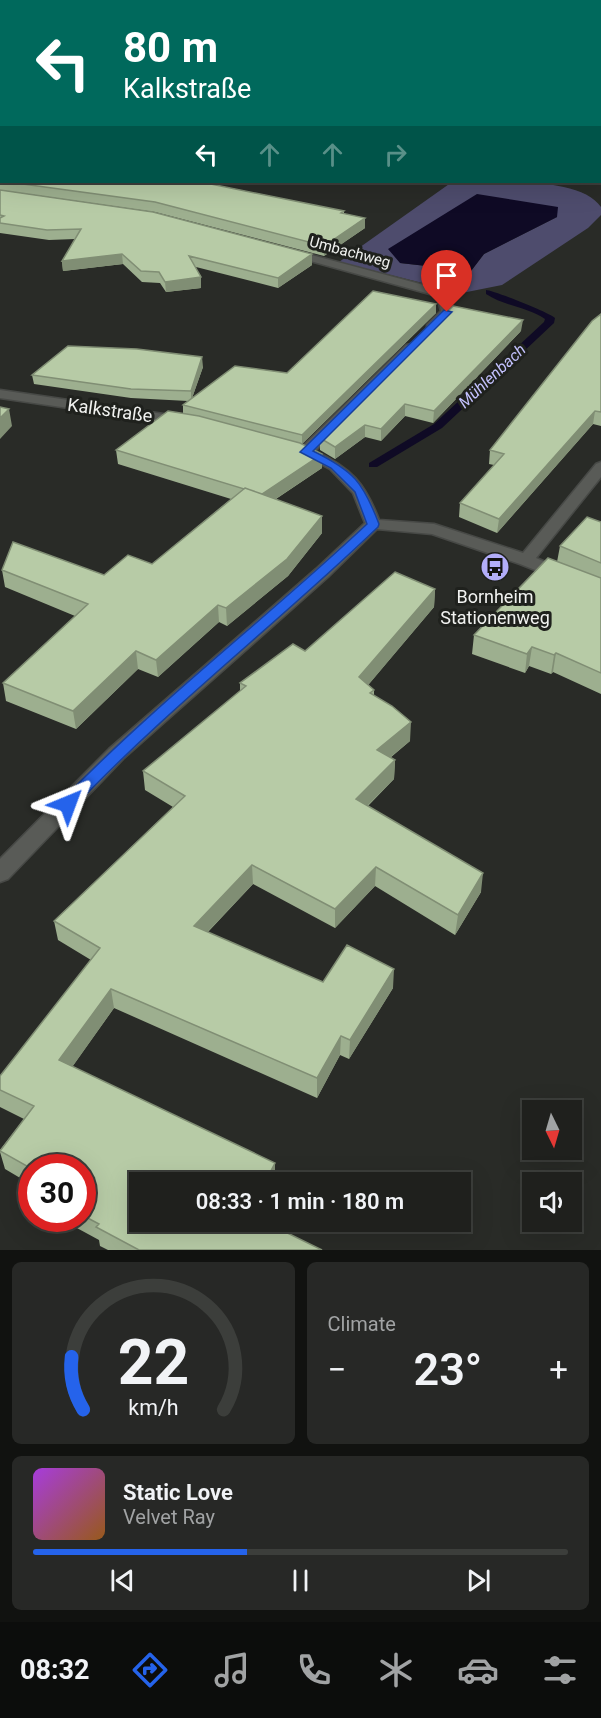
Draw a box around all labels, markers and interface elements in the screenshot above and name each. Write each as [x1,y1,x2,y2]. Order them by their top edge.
text: 80 m [123,23,218,72]
icon: left [24,24,102,102]
text: Kalkstraße [123,73,251,105]
icon: left [190,138,223,171]
icon: ahead [253,138,286,171]
icon: ahead [316,138,349,171]
icon: right [379,138,412,171]
street label: Umbachweg [307,233,393,271]
pin [421,250,472,312]
icon: arrive [430,259,463,292]
water label: Mühlenbach [454,340,530,412]
street label: Kalkstraße [66,394,154,426]
bus stop icon: Bornheim Stationenweg [479,551,511,583]
place label: Bornheim Stationenweg [440,586,550,628]
position arrow [36,772,100,836]
north arrow [522,1100,582,1160]
map controls [522,1100,582,1232]
speed limit sign: 30 [18,1154,96,1232]
button: sound [522,1172,582,1232]
text: 08:33 · 1 min · 180 m [196,1189,404,1214]
text: Climate [328,1312,396,1336]
text: 22 [117,1326,189,1399]
text: 23° [413,1343,482,1396]
text: − [328,1350,346,1389]
text: + [549,1350,568,1389]
text: km/h [128,1395,178,1420]
text: Static Love [123,1480,233,1505]
text: Velvet Ray [123,1505,215,1529]
icon: previous [106,1564,139,1597]
icon: pause [284,1564,317,1597]
icon: next [462,1564,495,1597]
icon: directions [129,1649,171,1691]
icon: music [211,1649,253,1691]
icon: phone [293,1649,335,1691]
icon: climate [375,1649,417,1691]
icon: car [457,1649,499,1691]
icon: filters [539,1649,581,1691]
text: 08:32 [20,1654,90,1686]

